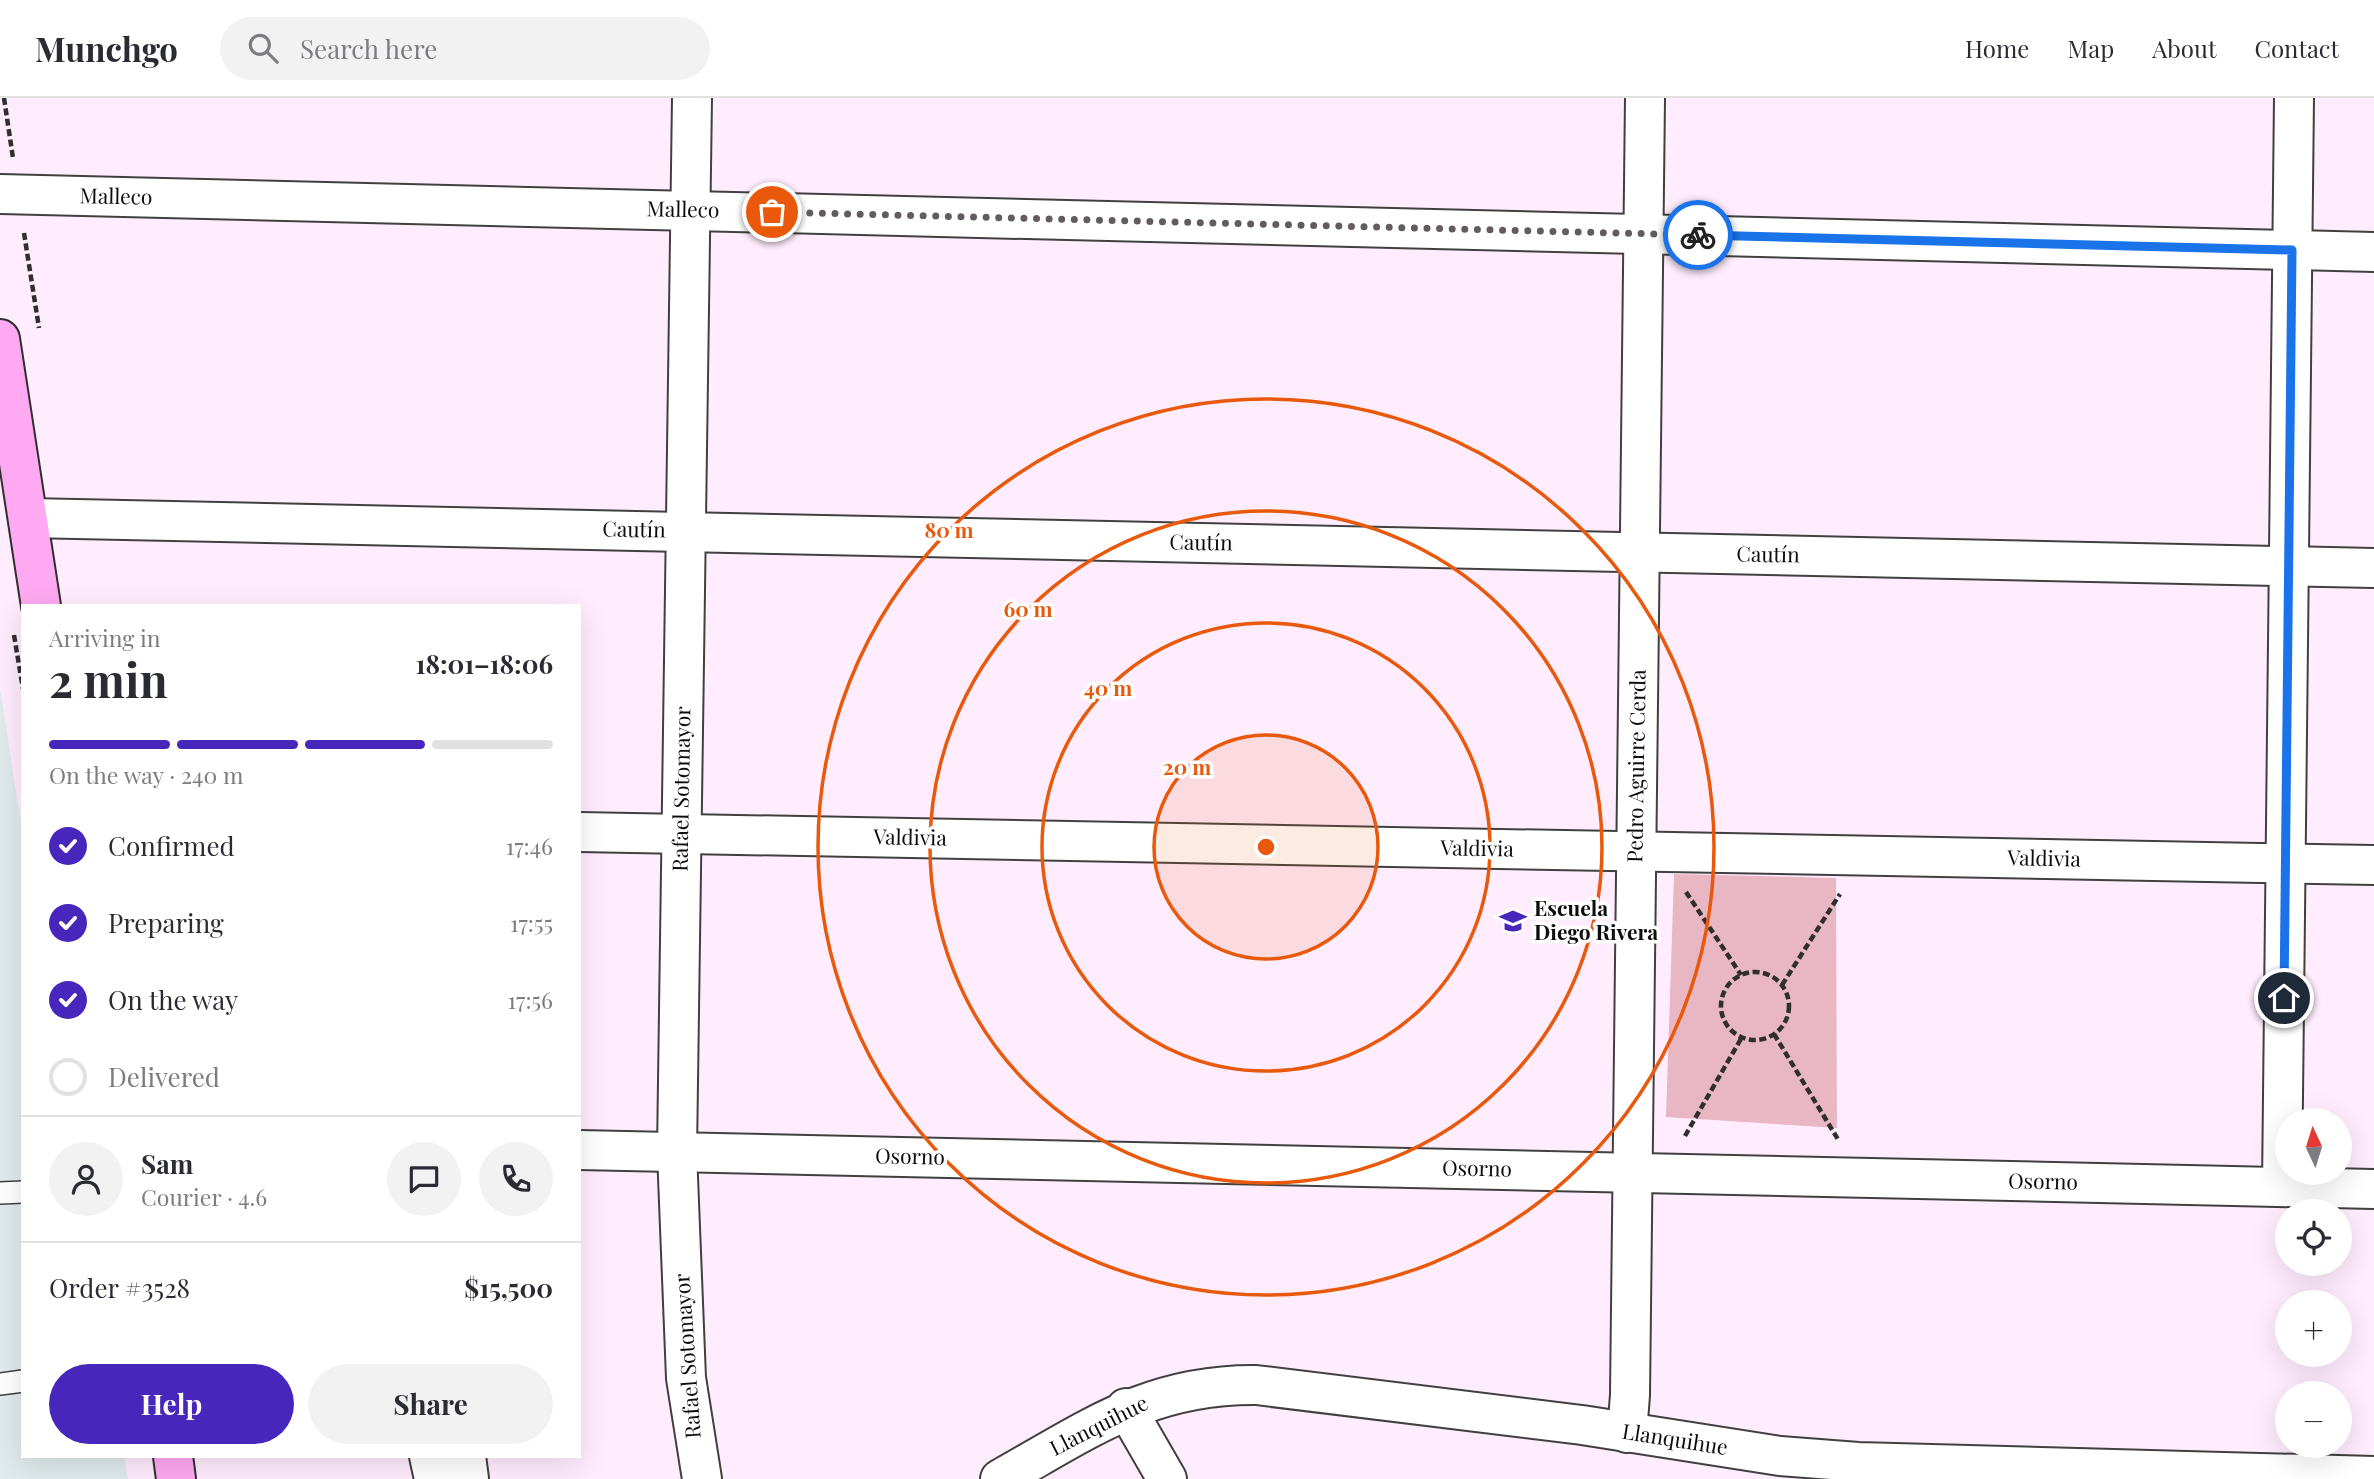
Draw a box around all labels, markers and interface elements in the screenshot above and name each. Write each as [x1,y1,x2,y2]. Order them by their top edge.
search box [220,17,710,80]
text: Munchgo [35,26,178,70]
icon: search [244,29,282,67]
text: Search here [300,31,437,66]
text: Home [1965,32,2029,64]
text: Map [2067,32,2114,64]
text: About [2152,32,2216,64]
text: Contact [2254,32,2339,64]
street label: Malleco [79,180,153,210]
pin [742,182,802,242]
street label: Malleco [646,193,720,223]
icon: bag [753,193,791,231]
courier [1663,200,1733,270]
icon: bike [1679,216,1717,254]
street label: Cautín [602,513,666,543]
text: 80 m [924,515,974,543]
street label: Cautín [1169,526,1233,556]
street label: Cautín [1736,538,1800,568]
text: 60 m [1003,594,1053,622]
text: Arriving in [49,622,161,653]
text: 18:01–18:06 [415,646,553,681]
text: 2 min [49,648,168,710]
street label: Pedro Aguirre Cerda [1619,669,1651,863]
text: 40 m [1084,673,1132,701]
street label: Rafael Sotomayor [665,705,695,872]
text: 20 m [1163,752,1211,780]
text: On the way · 240 m [49,759,243,790]
street label: Valdivia [872,821,948,851]
icon: check [49,827,87,865]
text: Confirmed [108,828,235,863]
text: 17:46 [506,830,553,861]
street label: Valdivia [1439,832,1515,862]
centre of rings [1254,835,1278,859]
street label: Valdivia [2006,842,2082,872]
place label: Escuela Diego Rivera [1534,893,1658,945]
icon: check [49,904,87,942]
text: Preparing [108,905,224,940]
school or university icon: Escuela Diego Rivera [1498,906,1528,936]
text: 17:55 [510,907,553,938]
pin [2254,968,2314,1028]
icon: home [2265,979,2303,1017]
icon: check [49,981,87,1019]
text: On the way [108,982,238,1017]
text: 17:56 [508,984,553,1015]
text: Delivered [108,1059,220,1094]
north arrow [2275,1108,2352,1185]
map controls [2275,1108,2352,1458]
street label: Osorno [875,1140,945,1170]
button: person [49,1142,123,1216]
button: chat [387,1142,461,1216]
button: phone [479,1142,553,1216]
text: Sam [141,1146,193,1181]
street label: Osorno [1442,1152,1512,1182]
street label: Osorno [2008,1165,2078,1195]
text: Courier · 4.6 [141,1181,267,1212]
button: locate [2275,1199,2352,1276]
text: Order #3528 [49,1270,190,1305]
text: $15,500 [464,1270,553,1305]
street label: Rafael Sotomayor [666,1272,706,1440]
button: + [2275,1290,2352,1367]
button: Help [49,1364,294,1444]
button: Share [308,1364,553,1444]
button: − [2275,1381,2352,1458]
street label: Llanquihue [1044,1388,1152,1461]
street label: Llanquihue [1620,1416,1730,1460]

